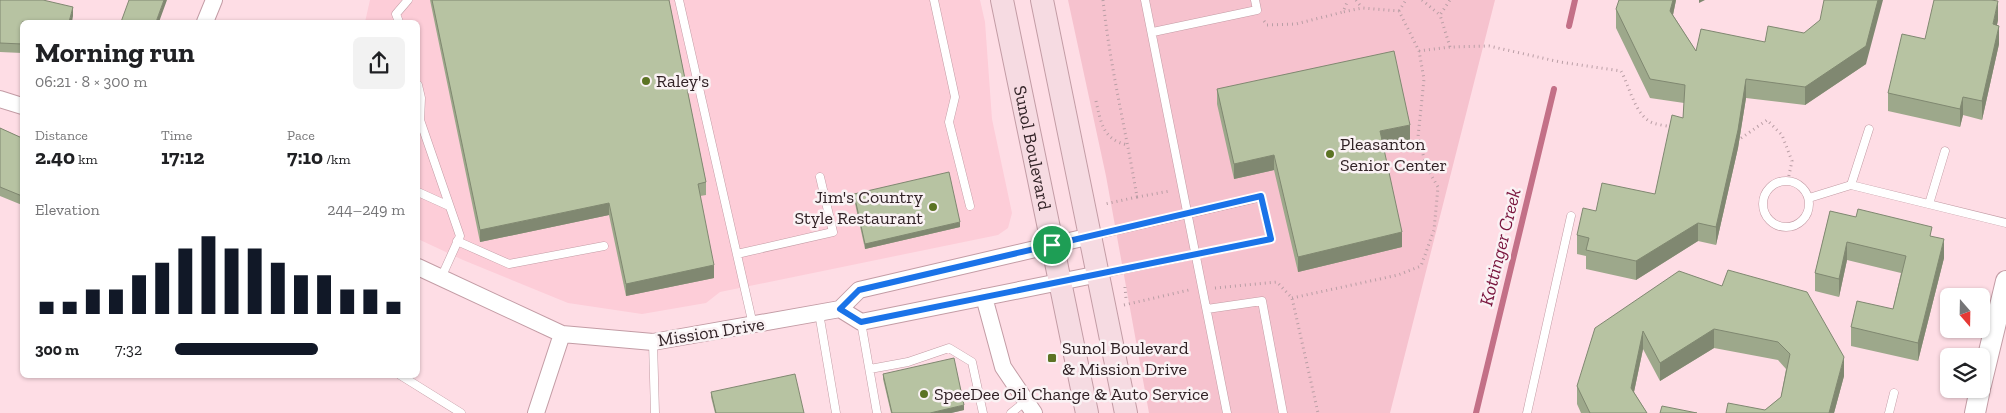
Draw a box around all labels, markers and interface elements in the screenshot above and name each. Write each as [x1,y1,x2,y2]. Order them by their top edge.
text: Morning run [35,36,195,69]
button: share [353,37,405,89]
place label: Raley's [656,70,709,92]
text: 06:21 · 8 × 300 m [35,72,147,91]
marker: Raley's [640,75,652,87]
street label: Sunol Boulevard [1009,84,1056,212]
text: Distance [35,127,88,144]
text: Time [161,127,192,144]
text: Pace [287,127,315,144]
place label: Pleasanton Senior Center [1340,133,1447,176]
text: 2.40 [35,144,75,169]
text: 17:12 [161,144,204,169]
text: 7:10 [287,144,323,169]
marker: Pleasanton Senior Center [1324,148,1336,160]
text: km [75,151,98,168]
text: /km [323,151,350,168]
place label: Jim's Country Style Restaurant [794,186,924,229]
water label: Kottinger Creek [1474,186,1526,308]
text: Elevation [35,200,100,219]
text: 244–249 m [327,200,405,219]
marker: Jim's Country Style Restaurant [927,201,939,213]
pin [1031,224,1073,266]
icon: arrive [1038,231,1066,259]
north arrow [1940,288,1990,338]
map controls [1940,288,1990,398]
street label: Mission Drive [656,313,766,351]
place label: Sunol Boulevard & Mission Drive [1062,337,1189,380]
text: 300 m [35,340,79,359]
text: 7:32 [115,340,142,359]
button: layers [1940,348,1990,398]
marker: Sunol Boulevard & Mission Drive [1046,352,1058,364]
place label: SpeeDee Oil Change & Auto Service [934,383,1209,405]
marker: SpeeDee Oil Change & Auto Service [918,388,930,400]

